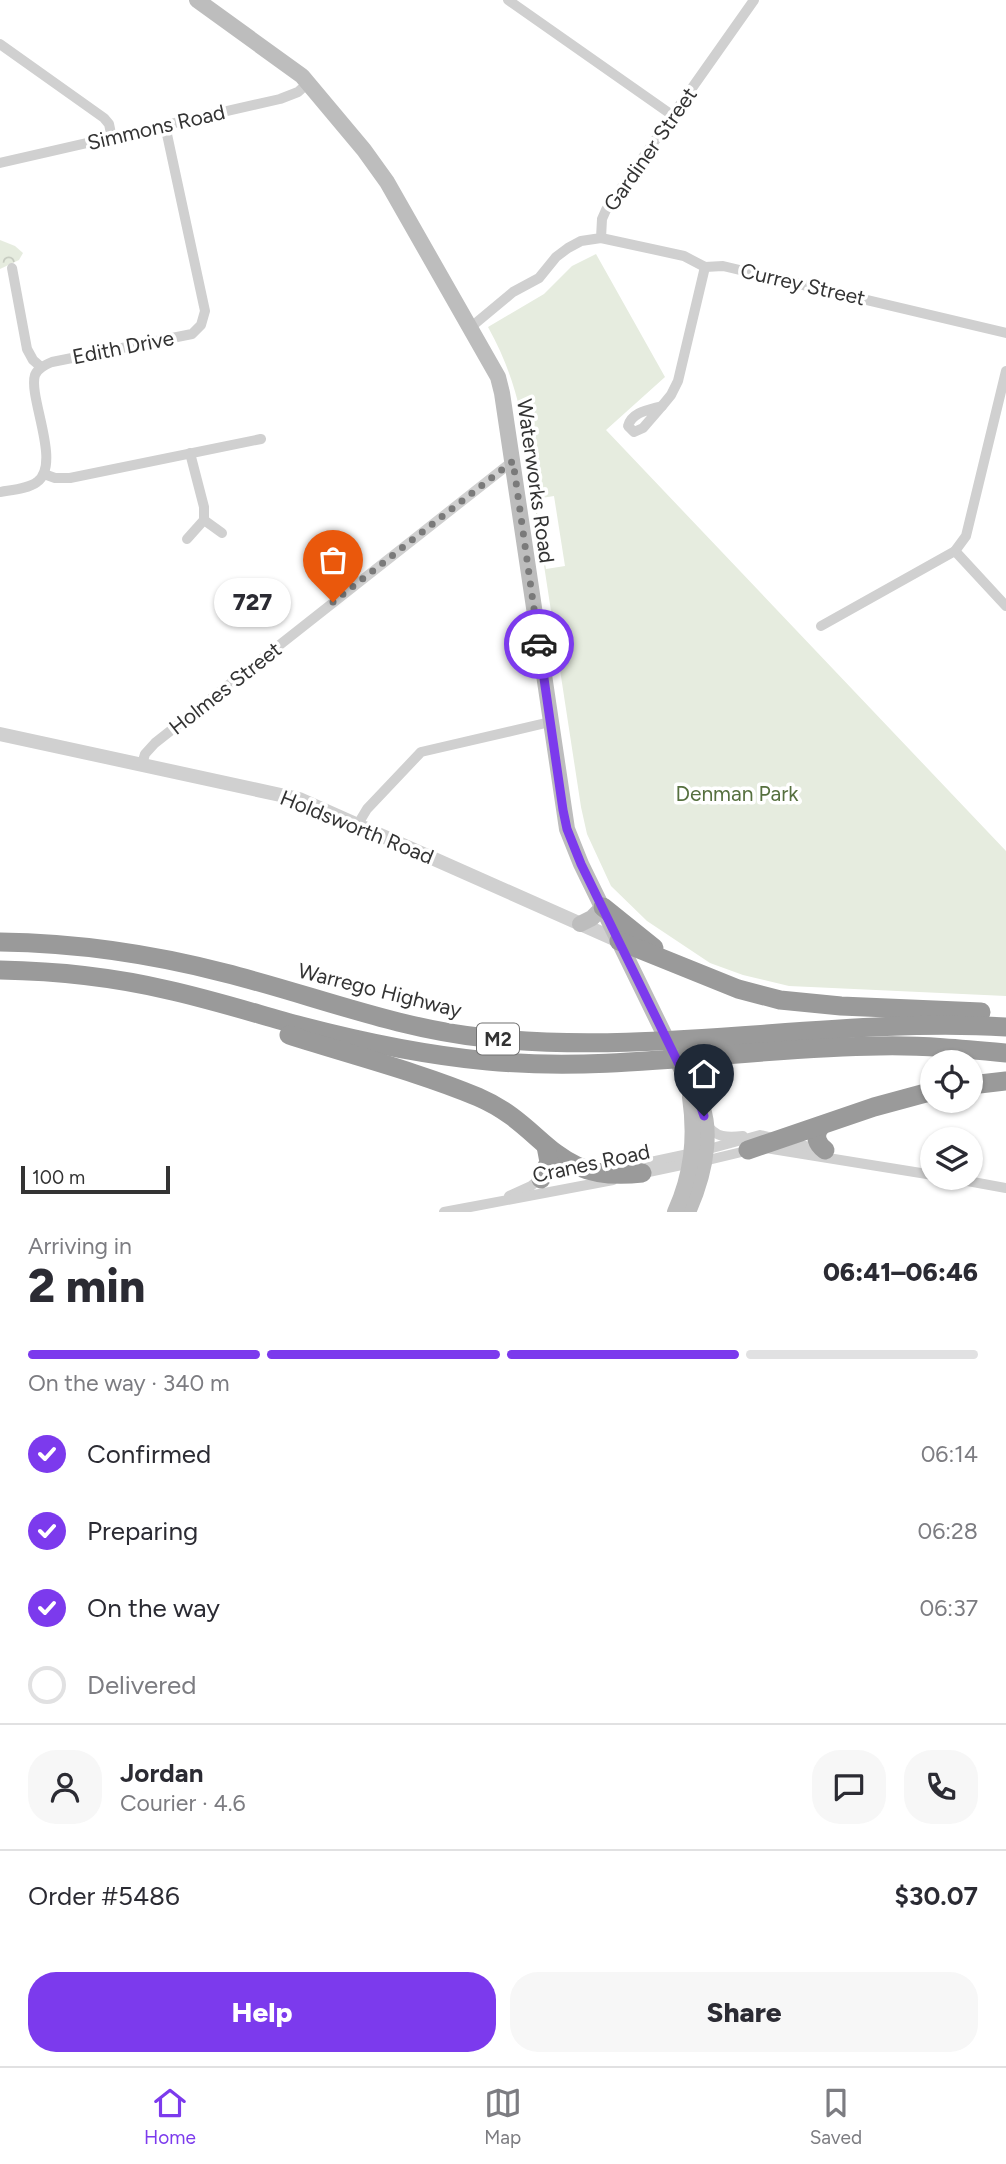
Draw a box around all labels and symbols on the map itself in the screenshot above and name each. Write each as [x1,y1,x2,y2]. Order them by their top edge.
street label: Gardiner Street [598,82,702,216]
street label: Simmons Road [85,99,227,155]
street label: Currey Street [738,258,868,311]
street label: Edith Drive [70,325,176,369]
street label: Waterworks Road [512,397,560,565]
pin [303,530,363,602]
callout: 727 [214,578,291,626]
courier [504,609,574,679]
street label: Holmes Street [164,636,286,740]
park label: Denman Park [675,781,799,806]
street label: Holdsworth Road [277,785,437,869]
street label: Warrego Highway [296,958,464,1022]
road number: M2 [477,1023,519,1054]
pin [674,1044,734,1116]
street label: Cranes Road [530,1138,652,1188]
scale bar [21,1163,170,1195]

